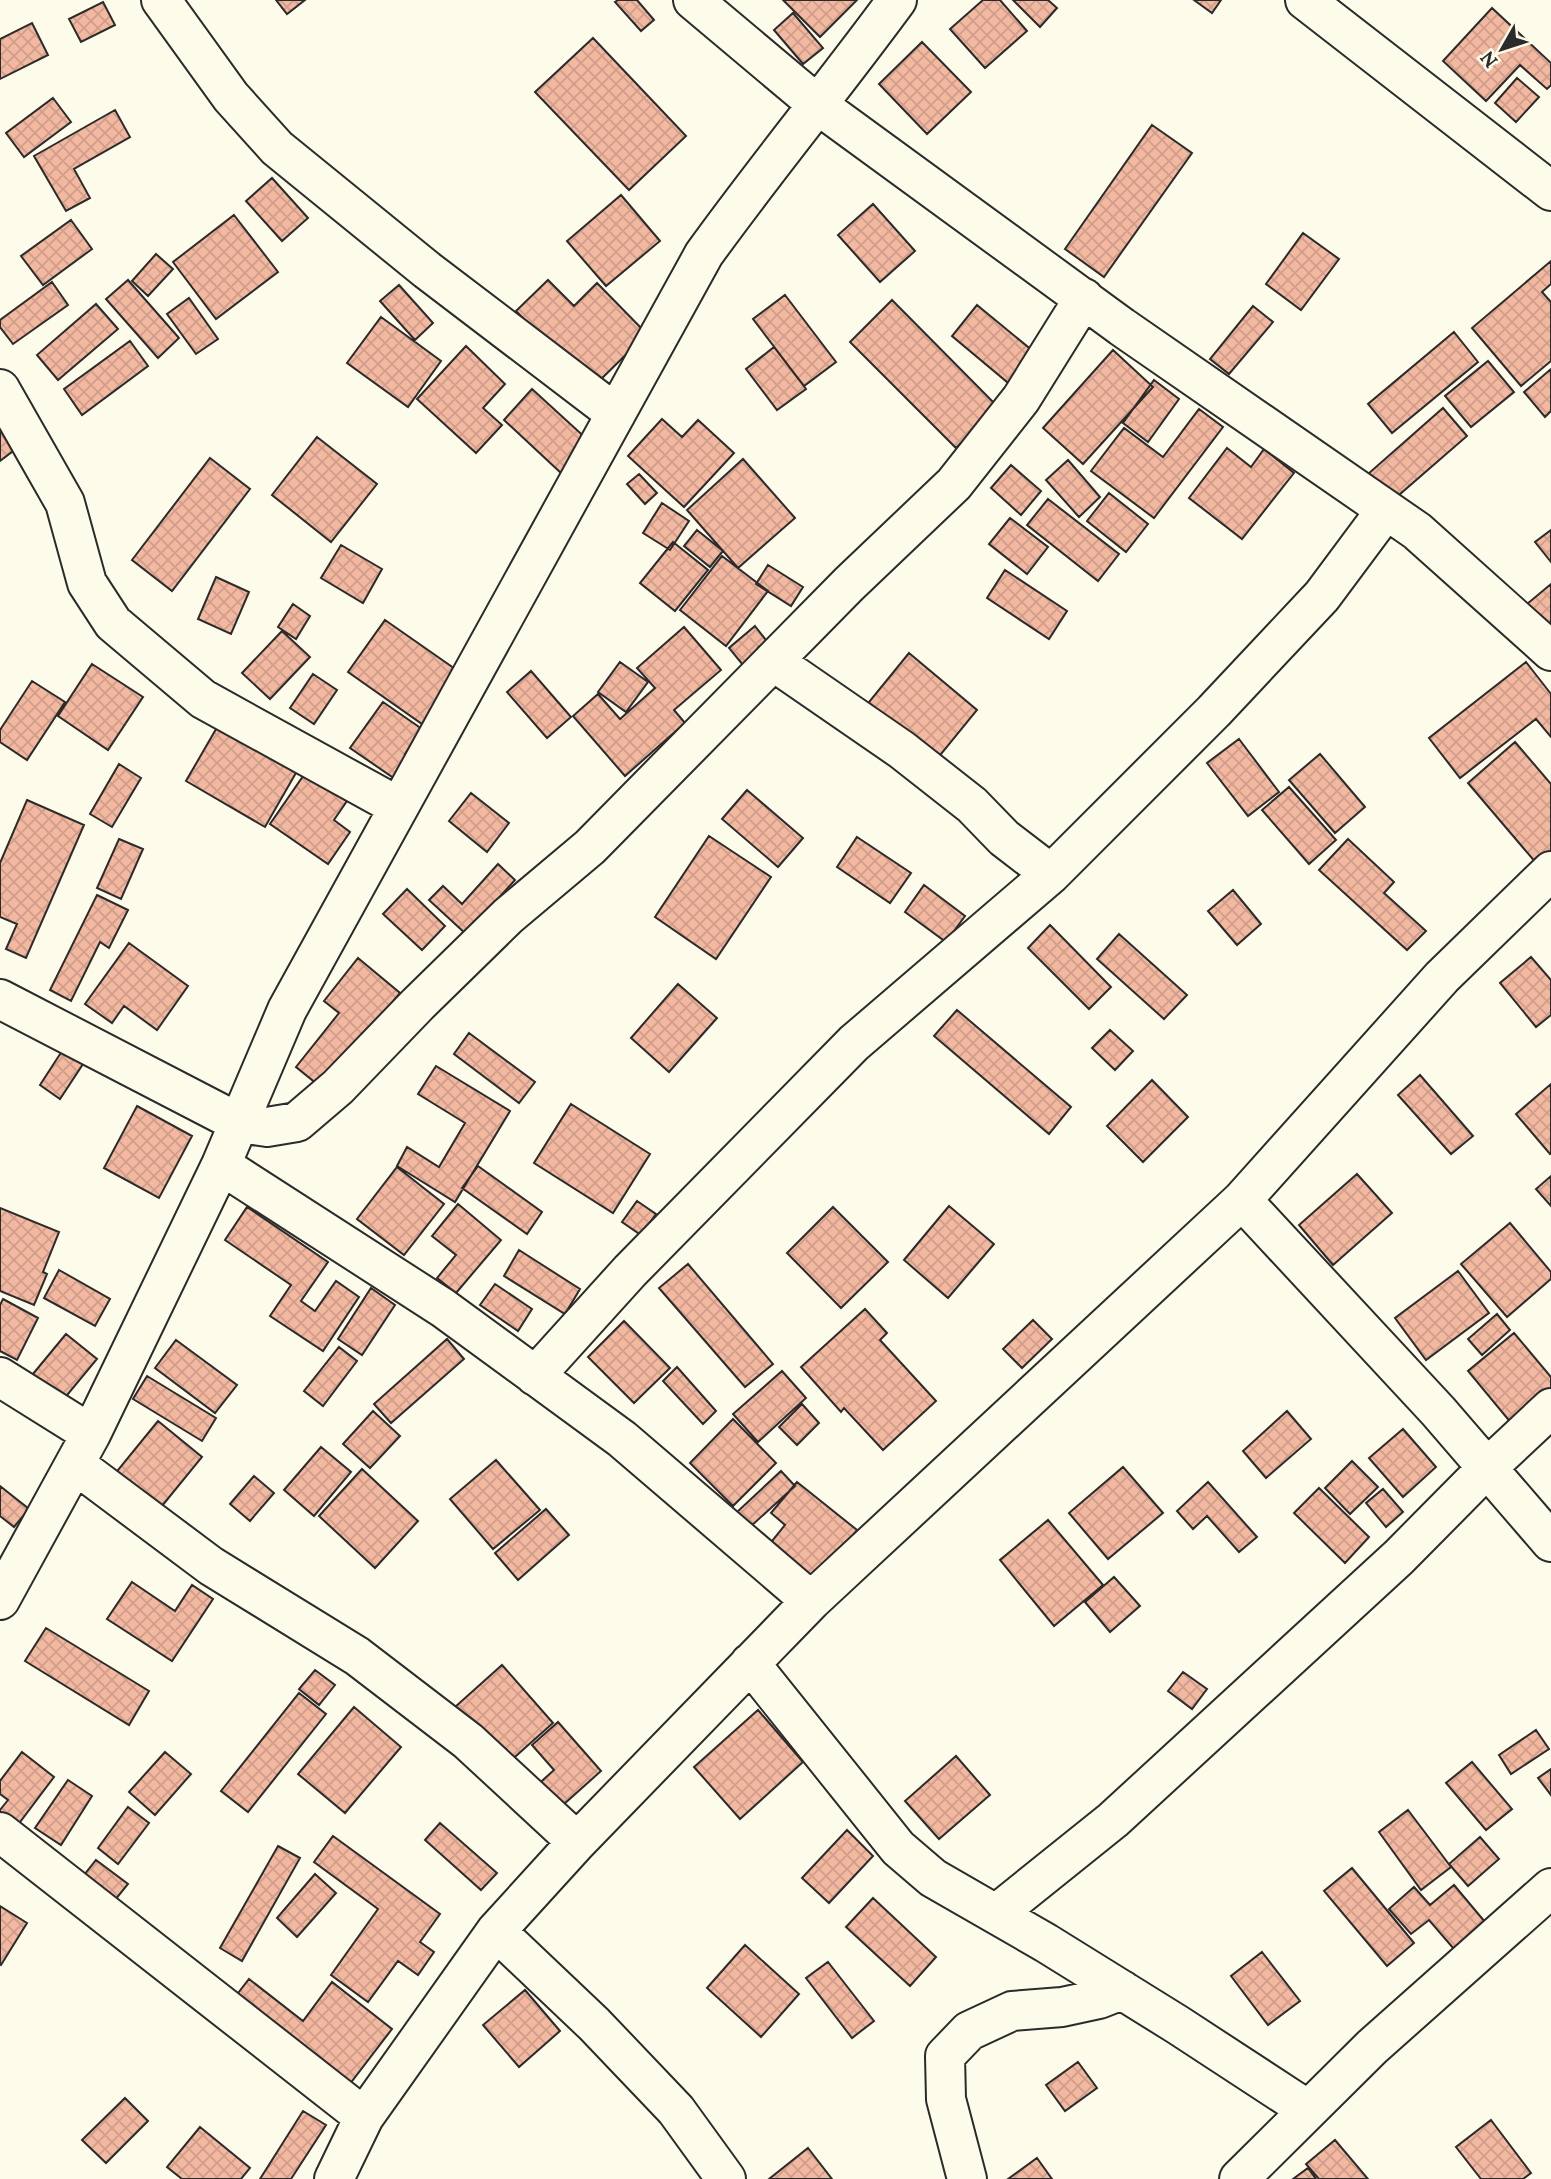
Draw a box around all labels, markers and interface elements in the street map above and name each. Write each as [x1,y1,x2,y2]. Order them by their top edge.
north arrow [1467,14,1537,84]
text: N [1475,46,1503,73]

